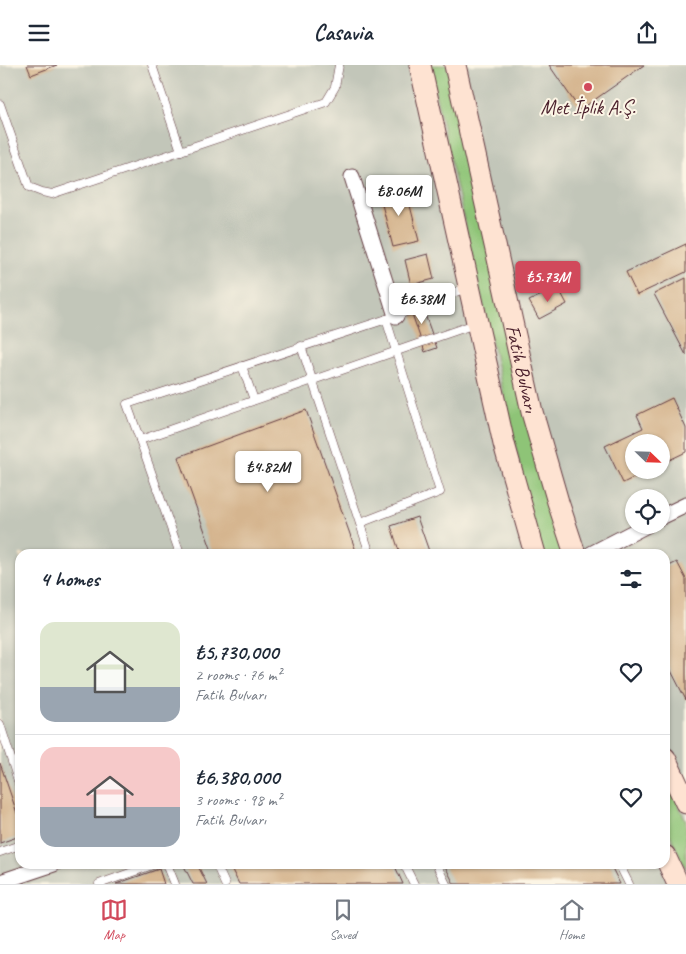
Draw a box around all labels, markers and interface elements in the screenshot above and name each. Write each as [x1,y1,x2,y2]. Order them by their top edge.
icon: menu [25,19,53,47]
text: Casavia [314,19,372,47]
icon: share [633,19,661,47]
marker: Met İplik A.Ş. [582,81,594,93]
place label: Met İplik A.Ş. [541,95,636,120]
pin: ₺8.06M [358,175,440,217]
text: ₺8.06M [377,181,421,201]
pin: ₺5.73M [507,261,589,303]
text: ₺5.73M [526,267,570,287]
pin: ₺6.38M [381,283,463,325]
text: ₺6.38M [400,289,444,309]
street label: Fatih Bulvarı [500,323,544,416]
north arrow [625,434,670,479]
map controls [625,434,670,534]
pin: ₺4.82M [227,451,309,493]
text: ₺4.82M [246,457,290,477]
button: locate [625,489,670,534]
icon: filters [617,565,645,593]
text: 4 homes [40,566,99,592]
text: ₺5,730,000 [195,639,279,665]
icon: home [80,642,140,702]
icon: heart [617,658,645,686]
text: 2 rooms · 76 m² [195,665,281,685]
text: Fatih Bulvarı [195,685,266,705]
text: ₺6,380,000 [195,764,279,790]
icon: home [80,767,140,827]
icon: heart [617,783,645,811]
text: 3 rooms · 98 m² [195,790,281,810]
text: Fatih Bulvarı [195,810,266,830]
tab: Map [100,896,128,943]
tab: Saved [329,896,357,943]
tab: Home [558,896,586,943]

